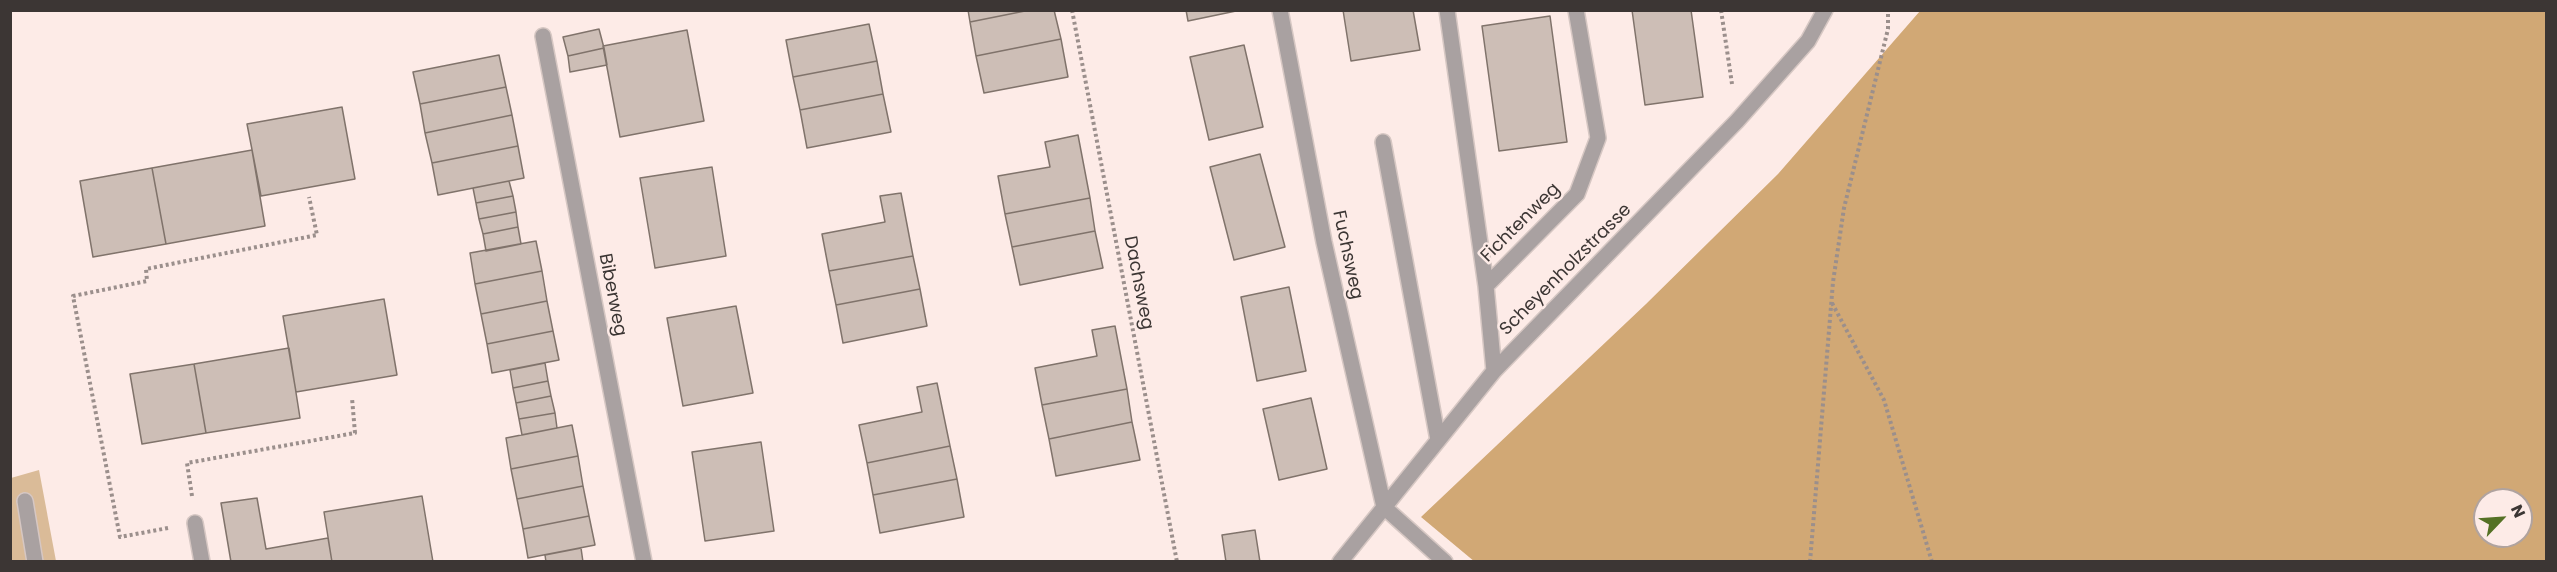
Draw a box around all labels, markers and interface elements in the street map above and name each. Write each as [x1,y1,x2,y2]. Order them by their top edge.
street label: Fichtenweg [1477,179,1565,267]
street label: Scheyenholzstrasse [1496,200,1636,340]
street label: Fuchsweg [1327,208,1367,302]
street label: Dachsweg [1118,234,1158,332]
street label: Biberweg [593,252,631,338]
north arrow [2473,488,2533,548]
text: N [2505,501,2531,521]

